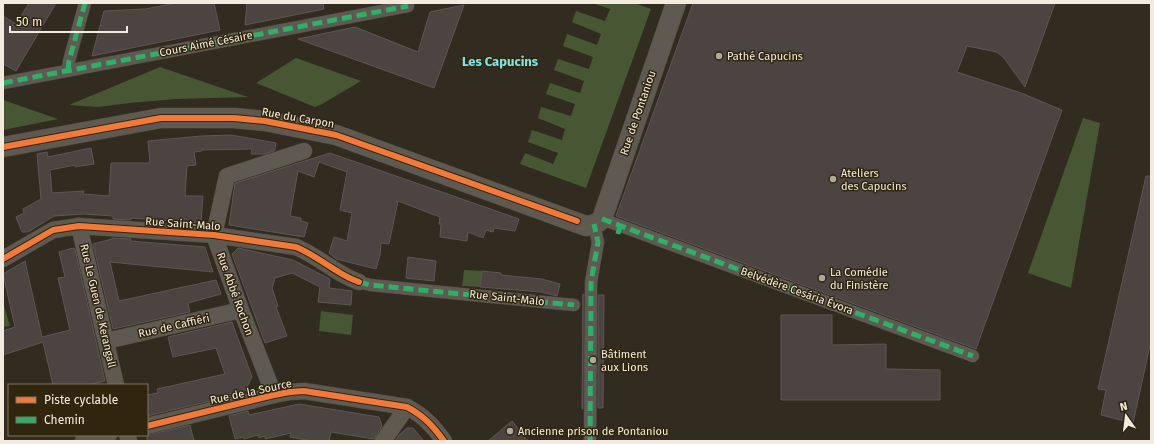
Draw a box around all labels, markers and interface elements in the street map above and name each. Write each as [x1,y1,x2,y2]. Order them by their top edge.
scale bar [10,8,127,34]
text: 50 m [16,15,42,29]
street label: Cours Aimé Césaire [158,29,254,59]
place label: Pathé Capucins [727,50,803,63]
marker: Pathé Capucins [714,51,724,61]
district label: Les Capucins [462,54,539,69]
street label: Rue de Pontaniou [617,69,659,157]
street label: Rue du Carpon [261,105,335,131]
place label: Ateliers des Capucins [841,167,907,193]
marker: Ateliers des Capucins [828,174,838,184]
street label: Rue Saint-Malo [145,215,221,233]
street label: Rue Le Guen de Kerangall [77,243,119,369]
street label: Rue Abbé Rochon [214,251,256,337]
street label: Belvédère Cesária Évora [739,264,856,317]
place label: La Comédie du Finistère [830,266,888,292]
marker: La Comédie du Finistère [817,273,827,283]
street label: Rue Saint-Malo [469,288,545,308]
street label: Rue de Caffiéri [137,311,211,341]
place label: Bâtiment aux Lions [601,348,648,374]
marker: Bâtiment aux Lions [588,355,598,365]
street label: Rue de la Source [209,377,293,407]
legend [8,384,148,436]
text: Piste cyclable [44,393,118,407]
north arrow [1106,396,1146,436]
text: N [1119,400,1129,414]
text: Chemin [44,413,85,427]
place label: Ancienne prison de Pontaniou [518,425,668,438]
marker: Ancienne prison de Pontaniou [505,426,515,436]

